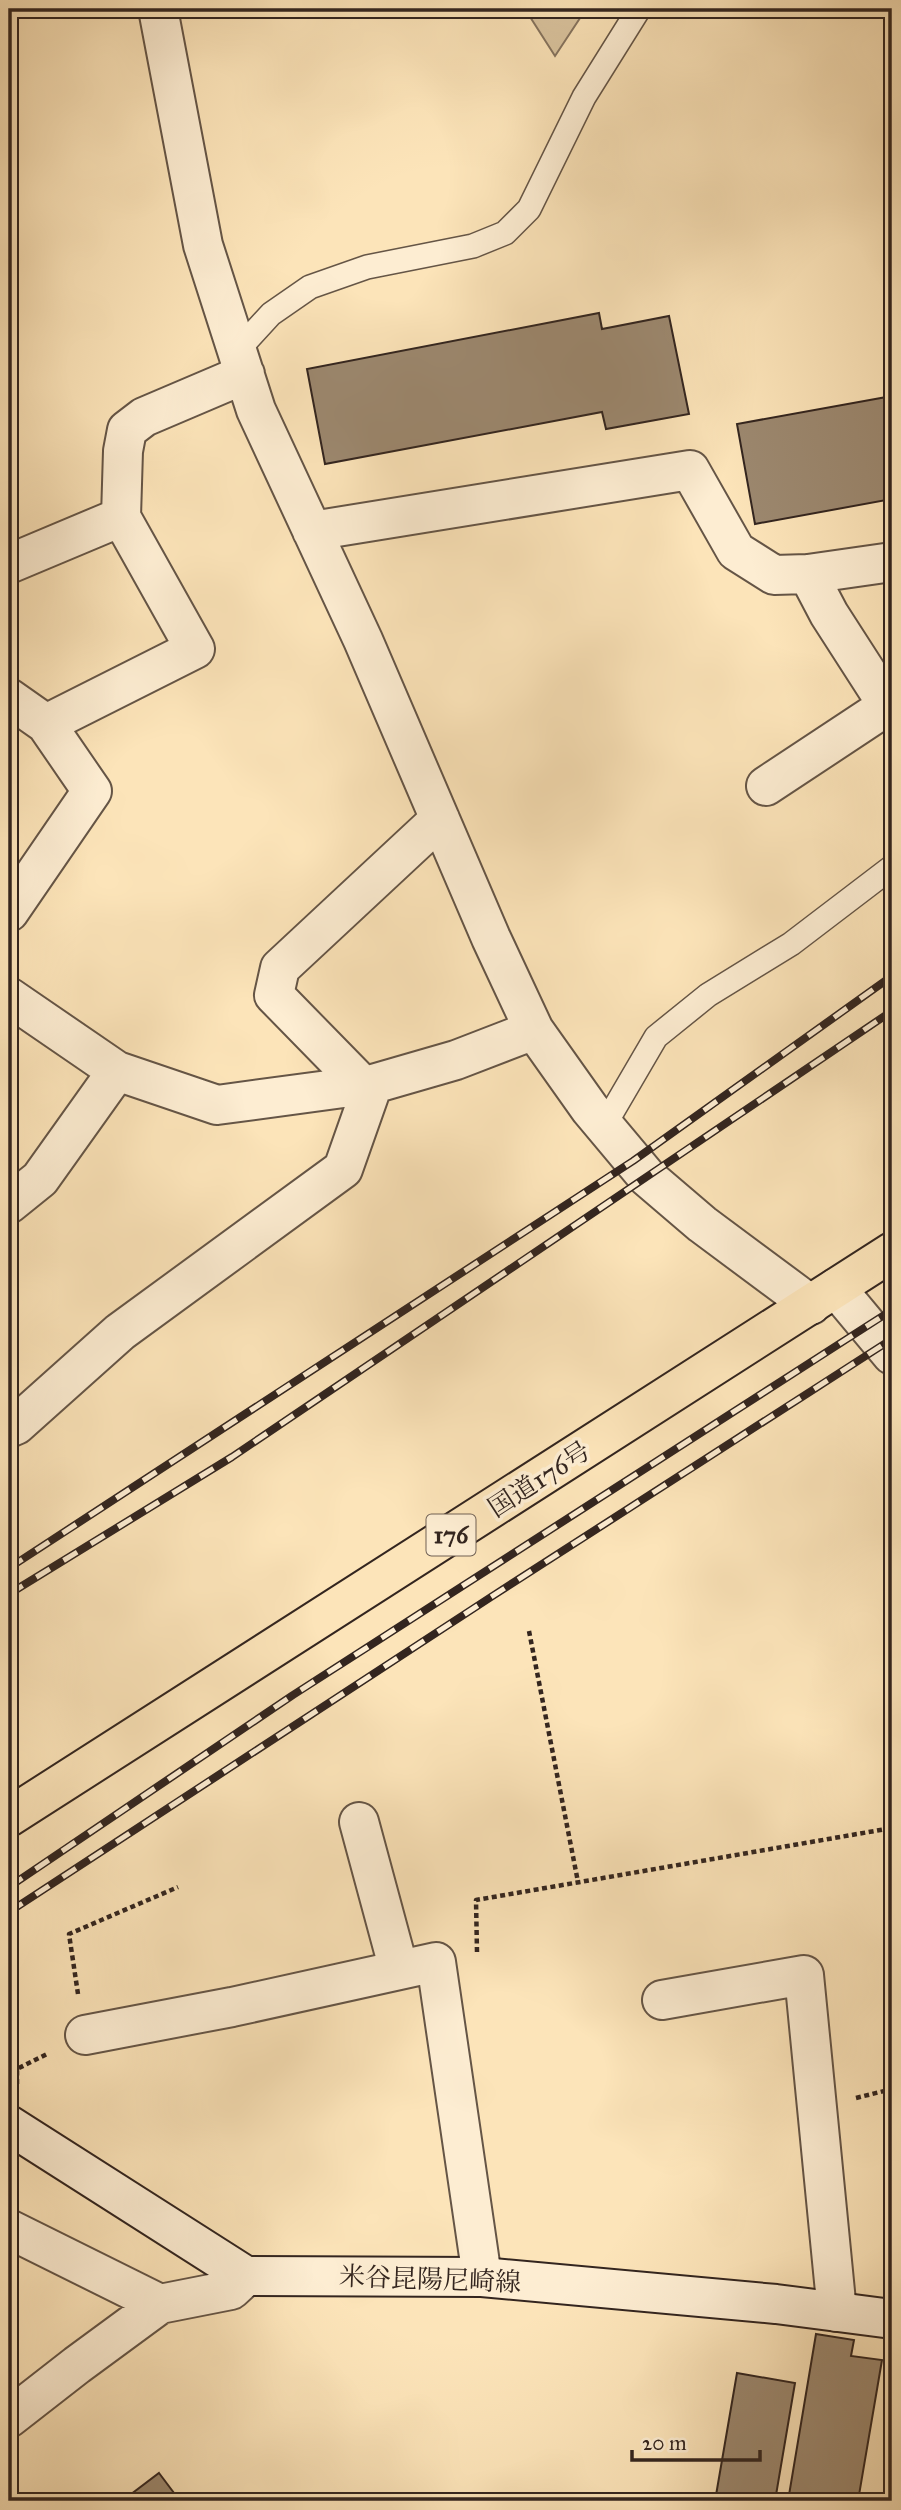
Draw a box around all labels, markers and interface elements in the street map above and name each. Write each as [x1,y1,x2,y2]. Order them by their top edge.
street label: 国道176号 [482,1434,596,1524]
road number: 176 [426,1514,476,1555]
street label: 米谷昆陽尼崎線 [338,2260,522,2298]
scale bar [632,2419,759,2463]
text: 20 m [642,2430,687,2456]

